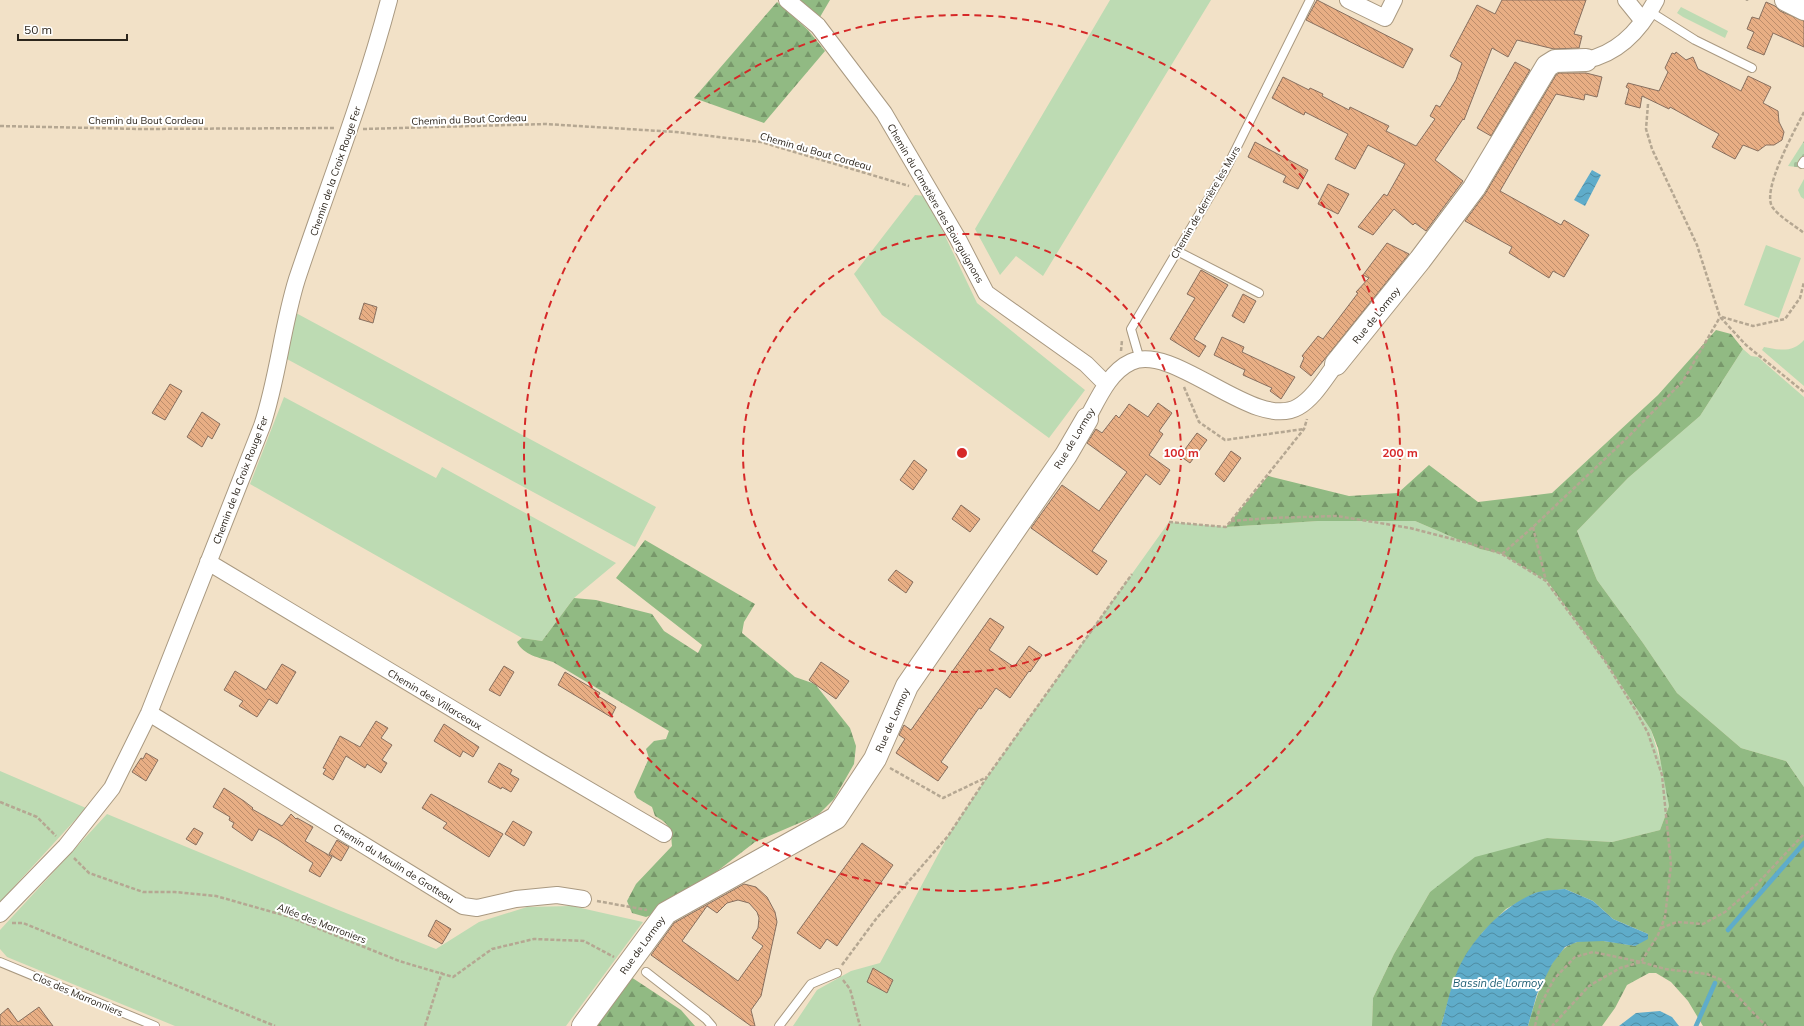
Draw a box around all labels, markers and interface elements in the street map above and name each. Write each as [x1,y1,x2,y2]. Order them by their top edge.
scale bar [18,16,127,42]
text: 50 m [24,22,52,37]
street label: Chemin de la Croix Rouge Fer [307,104,364,238]
street label: Chemin du Bout Cordeau [411,111,527,128]
street label: Chemin du Bout Cordeau [88,114,204,127]
street label: Chemin du Cimetière des Bourguignons [884,121,987,285]
street label: Chemin du Bout Cordeau [759,129,873,174]
street label: Chemin de derrière les Murs [1168,143,1243,261]
street label: Rue de Lormoy [1350,284,1404,346]
street label: Rue de Lormoy [1051,405,1098,471]
street label: Chemin de la Croix Rouge Fer [210,414,271,546]
text: 100 m [1163,445,1199,460]
text: 200 m [1382,445,1418,460]
centre of rings [955,446,969,460]
street label: Chemin des Villarceaux [385,666,485,733]
street label: Rue de Lormoy [872,685,913,754]
street label: Chemin du Moulin de Grotteau [331,821,457,906]
street label: Allée des Marroniers [275,900,368,946]
street label: Rue de Lormoy [617,913,668,977]
street label: Clos des Marronniers [31,970,125,1019]
water label: Bassin de Lormoy [1453,976,1544,990]

